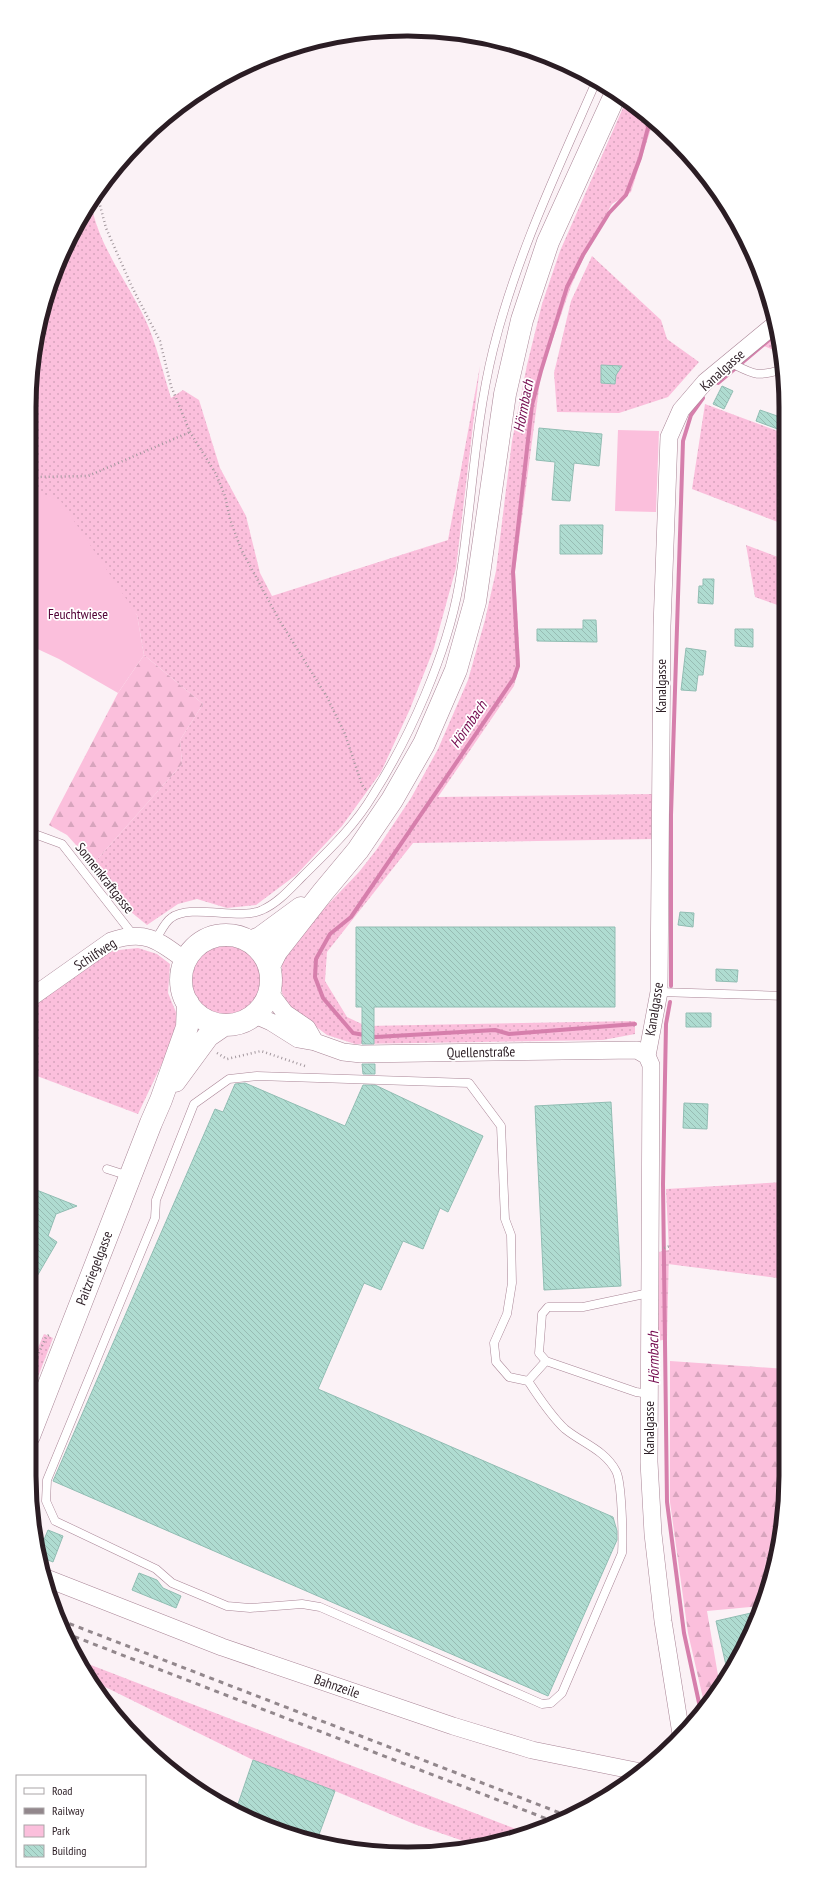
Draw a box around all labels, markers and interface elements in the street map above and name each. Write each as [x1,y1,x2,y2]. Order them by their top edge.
street label: Kanalgasse [696,345,748,395]
water label: Hörmbach [509,377,538,434]
park label: Feuchtwiese [48,605,108,623]
street label: Kanalgasse [652,659,670,713]
water label: Hörmbach [445,696,491,751]
street label: Sonnenkraftgasse [72,839,138,917]
street label: Schilfweg [70,934,120,974]
street label: Kanalgasse [641,981,667,1037]
street label: Quellenstraße [447,1042,516,1062]
street label: Paitzriegelgasse [72,1228,116,1308]
water label: Hörmbach [643,1330,663,1385]
street label: Kanalgasse [640,1401,658,1455]
street label: Bahnzeile [312,1670,362,1702]
legend [16,1775,146,1867]
text: Road [52,1783,72,1798]
text: Railway [52,1803,85,1818]
text: Park [52,1823,70,1838]
text: Building [52,1843,87,1858]

